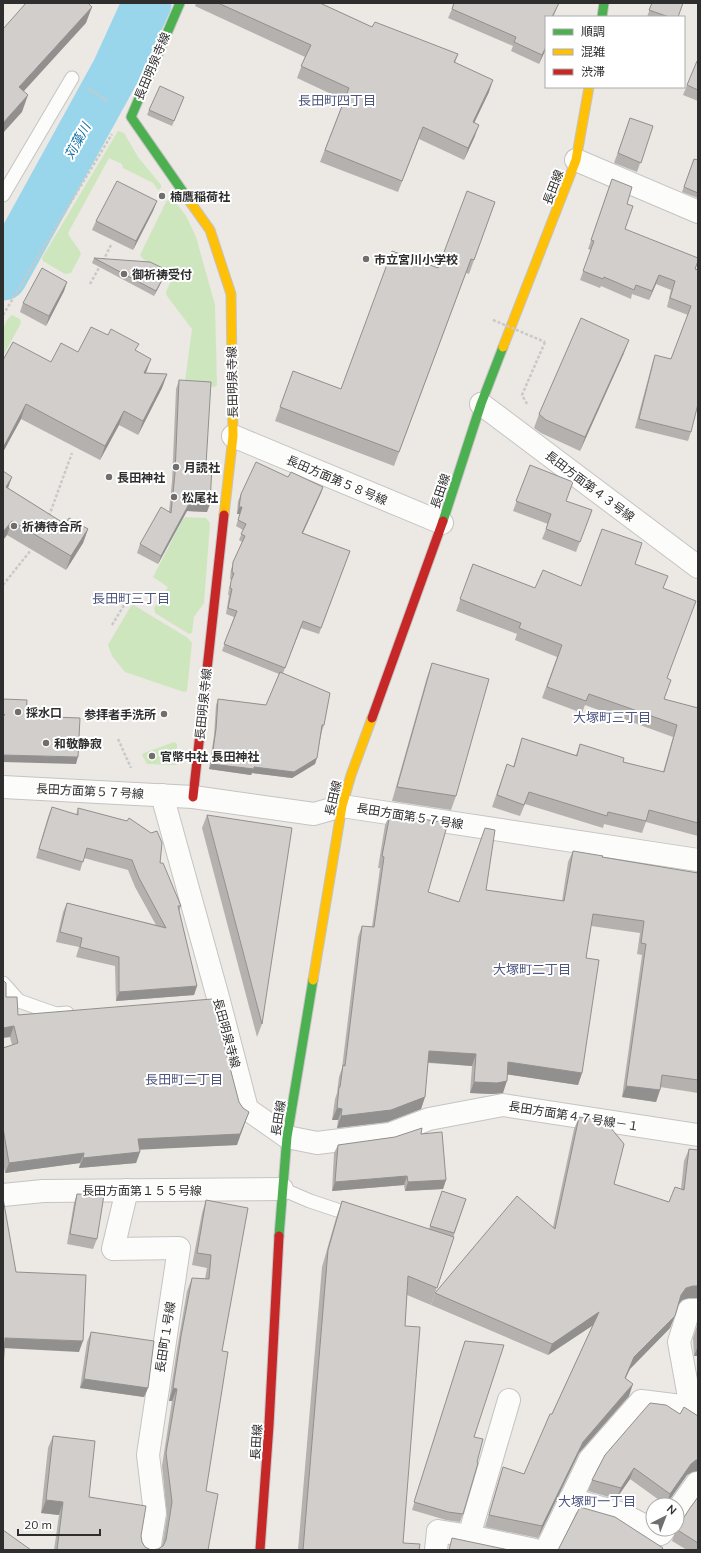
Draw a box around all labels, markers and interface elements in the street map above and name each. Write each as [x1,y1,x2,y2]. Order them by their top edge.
legend [545,16,685,88]
text: 順調 [581,24,605,39]
street label: 長田明泉寺線 [131,30,173,102]
text: 混雑 [581,44,605,59]
text: 渋滞 [581,64,605,79]
district label: 長田町四丁目 [298,92,376,108]
water label: 苅藻川 [61,118,94,162]
street label: 長田線 [540,168,566,206]
place label: 楠鷹稲荷社 [170,189,230,204]
marker: 楠鷹稲荷社 [157,191,167,201]
place label: 市立宮川小学校 [374,252,458,267]
marker: 市立宮川小学校 [361,254,371,264]
place label: 御祈祷受付 [132,267,192,282]
marker: 御祈祷受付 [119,269,129,279]
street label: 長田明泉寺線 [224,346,240,418]
street label: 長田方面第４３号線 [542,448,638,524]
street label: 長田方面第５８号線 [284,452,390,508]
place label: 月読社 [184,460,220,475]
marker: 月読社 [171,462,181,472]
place label: 長田神社 [117,470,165,485]
marker: 長田神社 [104,472,114,482]
street label: 長田線 [427,472,453,510]
place label: 松尾社 [182,490,218,505]
marker: 松尾社 [169,492,179,502]
place label: 祈祷待合所 [22,519,82,534]
marker: 祈祷待合所 [9,521,19,531]
district label: 長田町三丁目 [92,590,170,606]
street label: 長田明泉寺線 [192,667,214,741]
place label: 採水口 [26,705,62,720]
marker: 採水口 [13,707,23,717]
place label: 参拝者手洗所 [84,707,156,722]
marker: 参拝者手洗所 [159,709,169,719]
district label: 大塚町三丁目 [573,709,651,725]
place label: 和敬静寂 [54,736,102,751]
marker: 和敬静寂 [41,738,51,748]
place label: 官幣中社 長田神社 [160,749,259,764]
marker: 官幣中社 長田神社 [147,751,157,761]
street label: 長田線 [322,779,344,817]
street label: 長田方面第５７号線 [36,781,144,801]
street label: 長田方面第５７号線 [355,800,465,832]
district label: 大塚町二丁目 [493,961,571,977]
street label: 長田明泉寺線 [210,996,244,1070]
district label: 長田町二丁目 [145,1071,223,1087]
street label: 長田方面第４７号線－１ [508,1098,640,1134]
street label: 長田線 [268,1099,288,1137]
street label: 長田方面第１５５号線 [82,1183,202,1198]
street label: 長田町１号線 [152,1300,178,1374]
street label: 長田線 [247,1424,265,1460]
district label: 大塚町一丁目 [558,1493,636,1509]
north arrow [645,1497,685,1537]
text: N [664,1502,679,1518]
scale bar [18,1511,100,1537]
text: 20 m [24,1517,52,1532]

